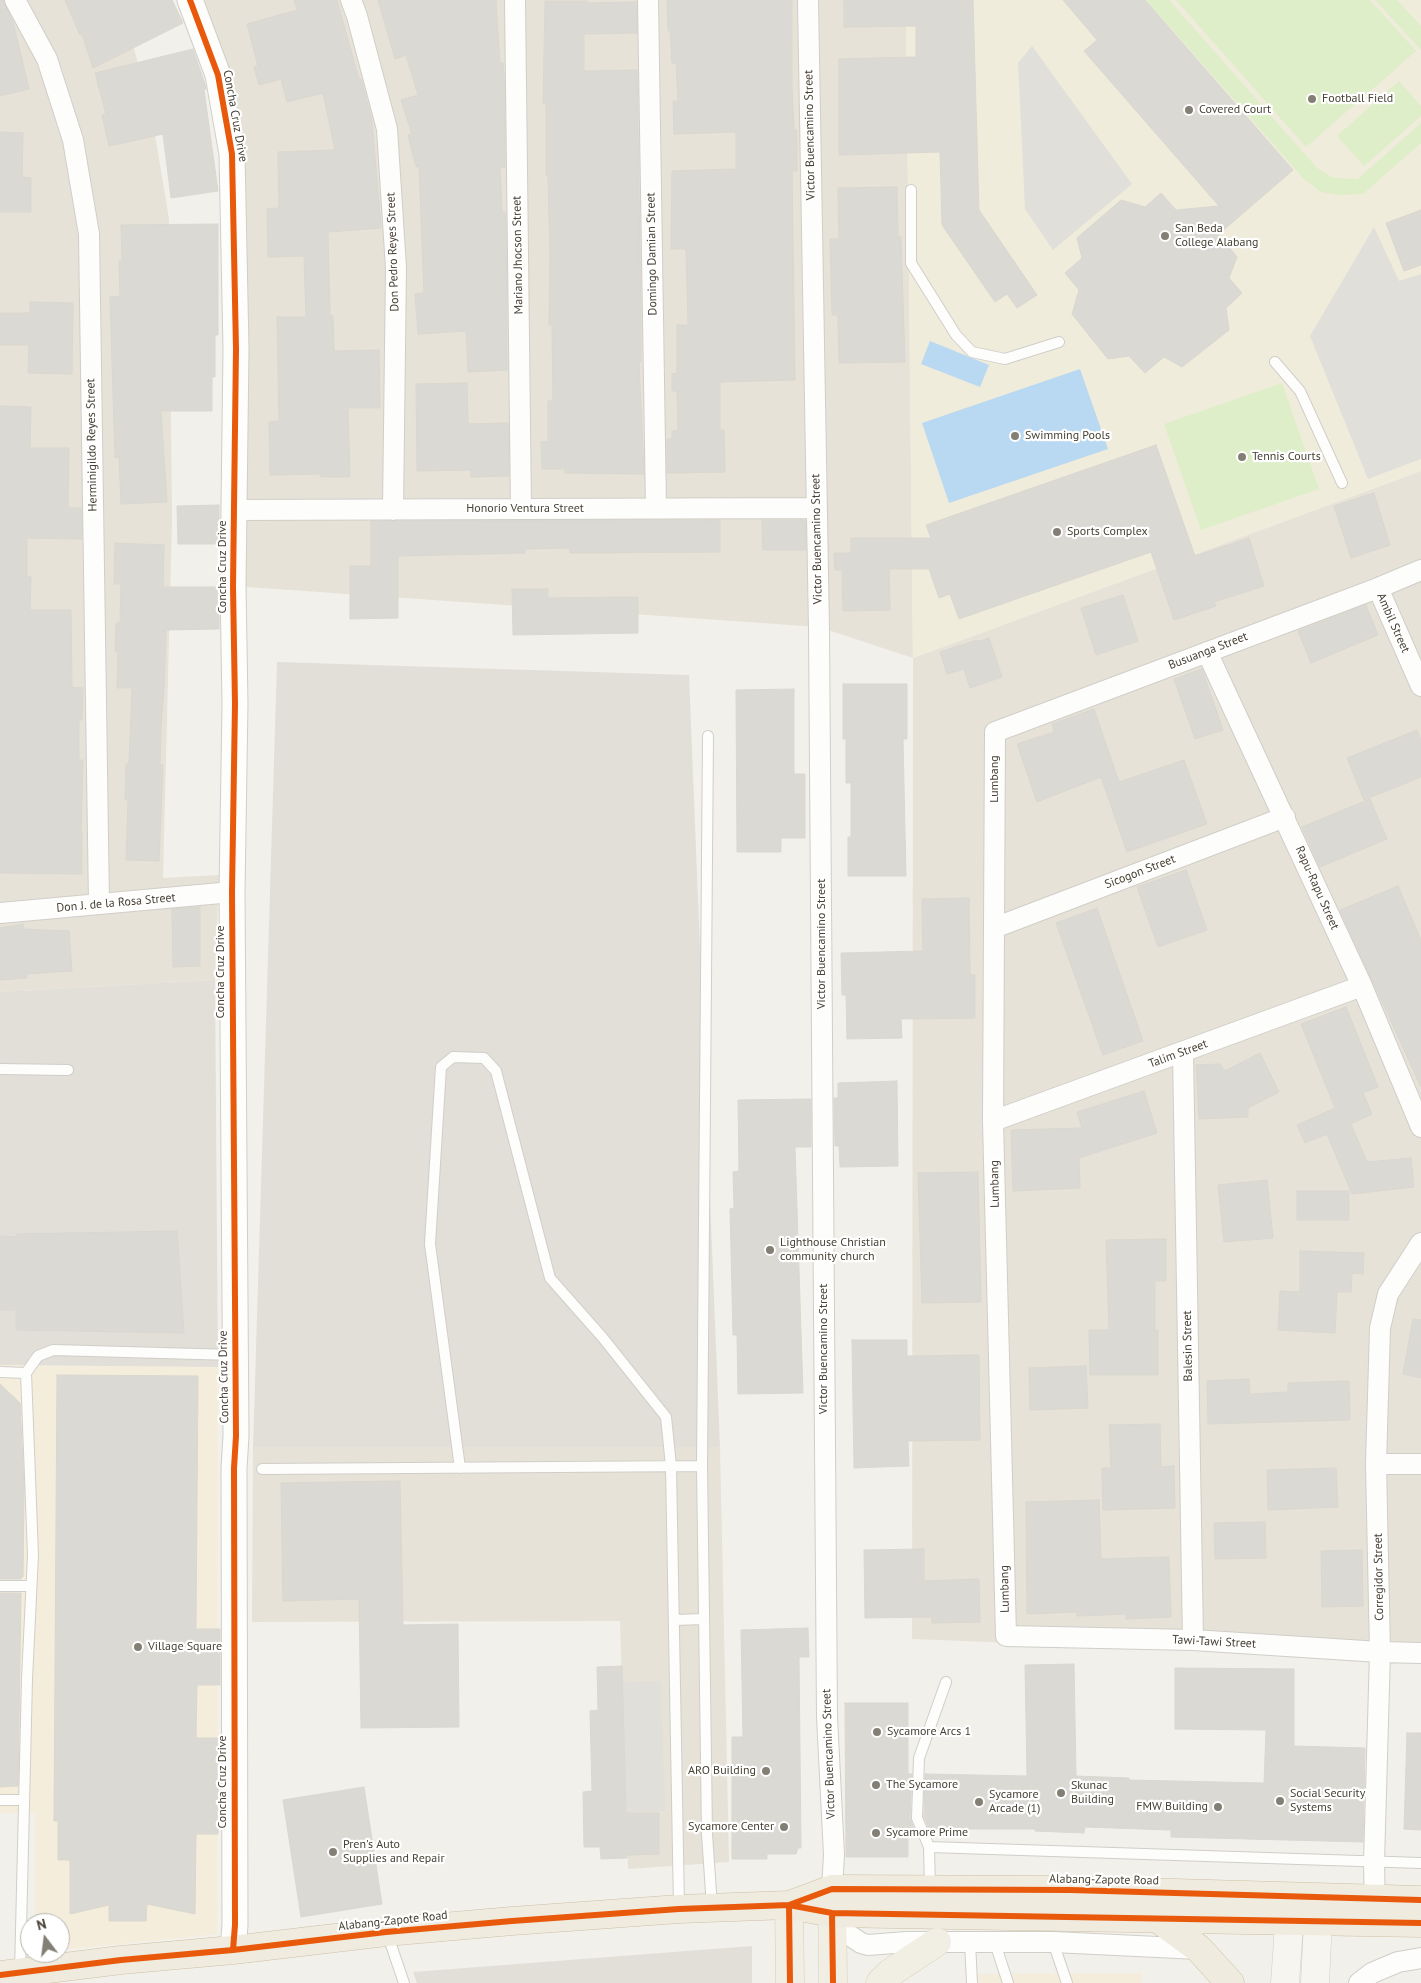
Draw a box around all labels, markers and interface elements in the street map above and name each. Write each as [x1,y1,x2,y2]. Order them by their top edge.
street label: Concha Cruz Drive [220,69,250,163]
street label: Victor Buencamino Street [802,70,818,200]
place label: Football Field [1322,92,1393,106]
marker: Football Field [1306,93,1318,105]
place label: Covered Court [1199,103,1271,117]
marker: Covered Court [1183,104,1195,116]
street label: Don Pedro Reyes Street [384,192,402,312]
street label: Domingo Damian Street [644,192,660,316]
street label: Mariano Jhocson Street [510,196,526,314]
place label: San Beda College Alabang [1175,222,1258,250]
marker: San Beda College Alabang [1159,230,1171,242]
street label: Herminigildo Reyes Street [84,378,100,512]
place label: Swimming Pools [1025,429,1110,443]
marker: Swimming Pools [1009,430,1021,442]
place label: Tennis Courts [1252,450,1321,464]
marker: Tennis Courts [1236,451,1248,463]
street label: Victor Buencamino Street [809,474,825,604]
street label: Honorio Ventura Street [466,502,584,516]
street label: Concha Cruz Drive [216,520,230,614]
place label: Sports Complex [1067,525,1148,539]
marker: Sports Complex [1051,526,1063,538]
street label: Ambil Street [1373,591,1413,655]
street label: Busuanga Street [1166,629,1250,673]
street label: Lumbang [988,755,1002,803]
street label: Rapu-Rapu Street [1292,844,1342,932]
street label: Sicogon Street [1103,852,1177,892]
street label: Victor Buencamino Street [815,879,829,1009]
street label: Don J. de la Rosa Street [56,891,176,915]
street label: Concha Cruz Drive [214,925,228,1019]
street label: Talim Street [1147,1037,1209,1071]
street label: Lumbang [987,1160,1003,1208]
place label: Lighthouse Christian community church [780,1236,886,1264]
marker: Lighthouse Christian community church [764,1244,776,1256]
street label: Victor Buencamino Street [817,1284,831,1414]
street label: Balesin Street [1180,1310,1196,1382]
street label: Concha Cruz Drive [216,1330,232,1424]
street label: Corregidor Street [1371,1533,1387,1621]
street label: Lumbang [997,1565,1013,1613]
street label: Tawi-Tawi Street [1172,1633,1256,1651]
place label: Village Square [148,1640,222,1654]
marker: Village Square [132,1641,144,1653]
street label: Victor Buencamino Street [820,1689,838,1819]
place label: Sycamore Arcs 1 [887,1725,971,1739]
marker: Sycamore Arcs 1 [871,1726,883,1738]
street label: Concha Cruz Drive [216,1735,230,1829]
place label: ARO Building [688,1764,756,1778]
marker: ARO Building [760,1765,772,1777]
place label: The Sycamore [886,1778,958,1792]
marker: The Sycamore [870,1779,882,1791]
place label: Skunac Building [1071,1779,1114,1807]
marker: Skunac Building [1055,1787,1067,1799]
place label: Social Security Systems [1290,1787,1365,1815]
place label: Sycamore Arcade (1) [989,1788,1040,1816]
marker: Social Security Systems [1274,1795,1286,1807]
marker: Sycamore Arcade (1) [973,1796,985,1808]
place label: FMW Building [1136,1800,1208,1814]
marker: FMW Building [1212,1801,1224,1813]
place label: Sycamore Center [688,1820,774,1834]
marker: Sycamore Center [778,1821,790,1833]
place label: Sycamore Prime [886,1826,968,1840]
marker: Sycamore Prime [870,1827,882,1839]
place label: Pren's Auto Supplies and Repair [343,1838,444,1866]
marker: Pren's Auto Supplies and Repair [327,1846,339,1858]
street label: Alabang-Zapote Road [1049,1872,1159,1888]
street label: Alabang-Zapote Road [338,1908,448,1934]
north arrow [20,1913,70,1963]
text: N [35,1915,48,1934]

